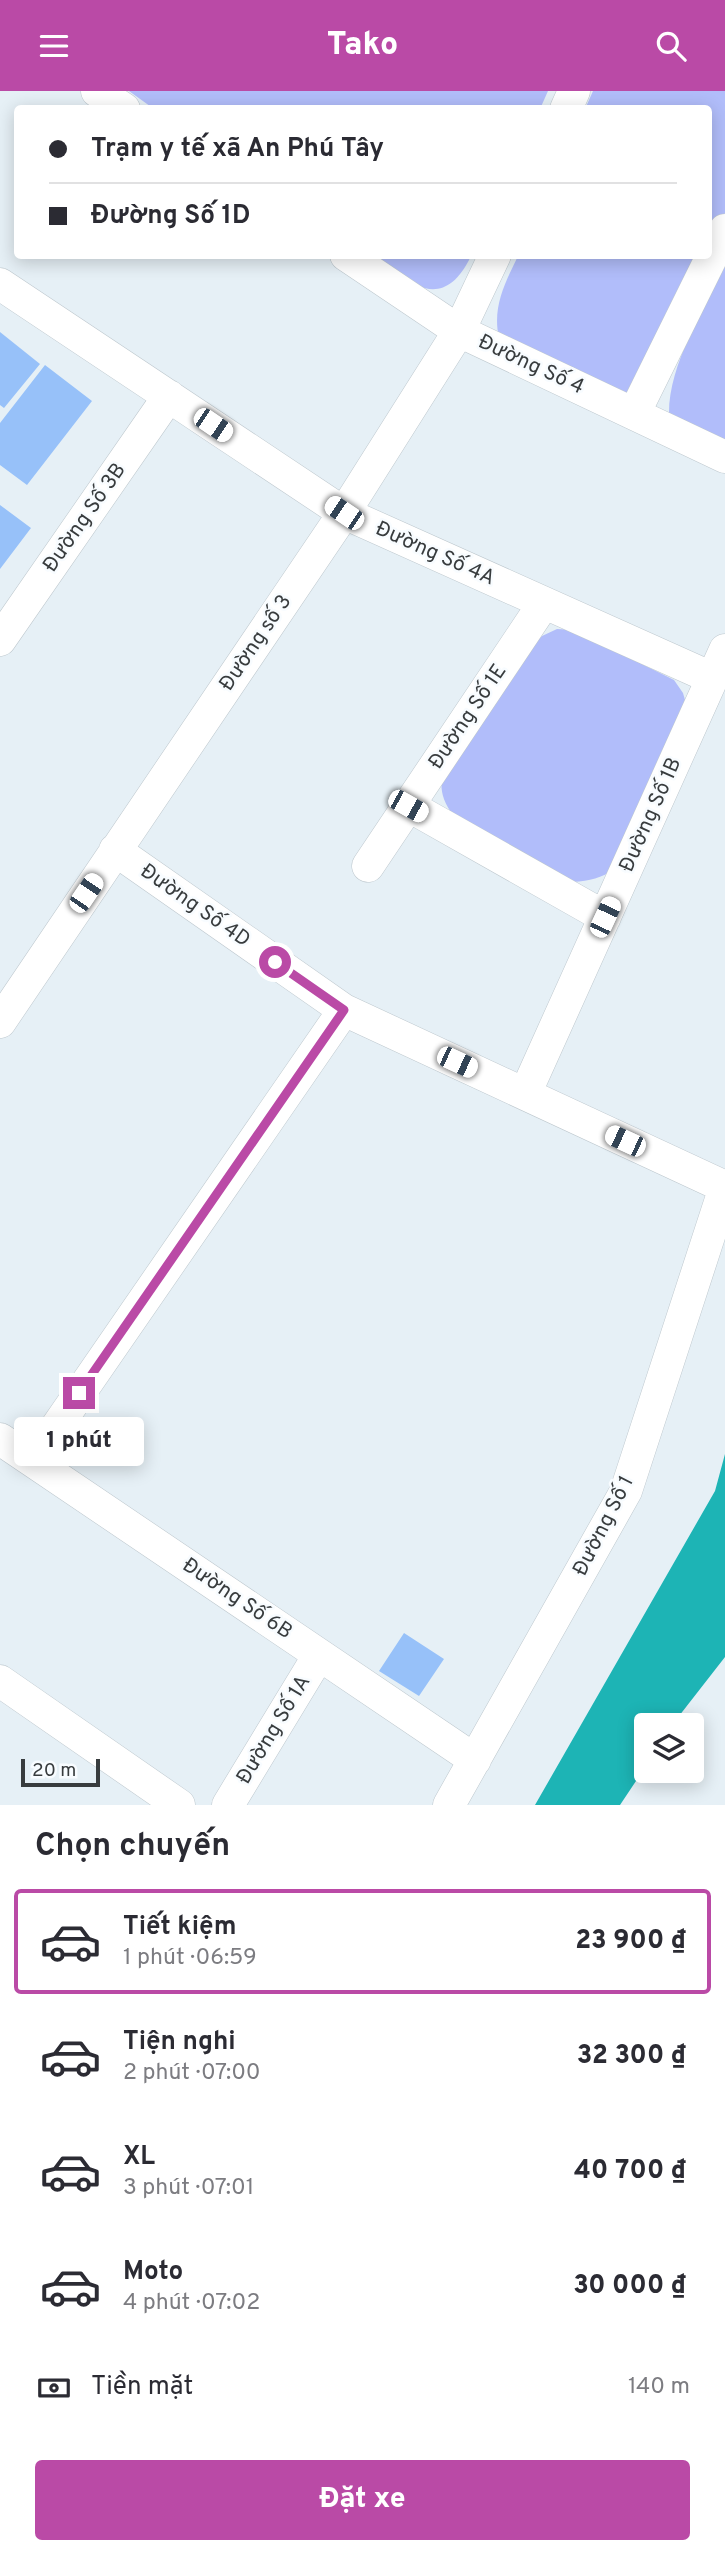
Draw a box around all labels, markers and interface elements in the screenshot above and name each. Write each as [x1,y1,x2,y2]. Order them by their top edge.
text: Tako [327,26,398,66]
icon: menu [35,27,73,65]
icon: search [652,27,690,65]
text: Trạm y tế xã An Phú Tây [91,133,384,166]
text: Đường Số 1D [91,200,250,233]
street label: Đường Số 4 [474,329,588,401]
car [190,405,237,445]
street label: Đường Số 3B [37,458,133,578]
car [321,493,368,533]
street label: Đường Số 4A [371,516,499,592]
street label: Đường số 3 [214,590,298,696]
street label: Đường Số 1E [423,659,513,775]
street label: Đường Số 1B [614,754,688,876]
car [385,787,432,825]
street label: Đường Số 4D [135,858,255,954]
car [66,870,107,916]
car [587,894,624,940]
route start [259,946,291,978]
car [434,1044,481,1080]
car [602,1123,649,1159]
route end [63,1377,95,1409]
callout: 1 phút [14,1417,144,1467]
text: 1 phút [46,1427,112,1456]
street label: Đường Số 1 [567,1471,641,1581]
street label: Đường Số 6B [177,1552,297,1646]
street label: Đường Số 1A [231,1671,317,1789]
map controls [634,1713,704,1783]
button: layers [634,1713,704,1783]
scale bar [21,1756,100,1788]
text: 20 m [32,1759,76,1783]
text: Chọn chuyến [35,1827,230,1867]
icon: car [39,1910,102,1973]
text: Tiết kiệm [123,1911,236,1944]
text: 23 900 ₫ [575,1925,686,1958]
text: 1 phút · 06:59 [123,1944,257,1973]
icon: car [39,2025,102,2088]
text: Tiện nghi [123,2026,236,2059]
text: 32 300 ₫ [577,2040,686,2073]
text: 2 phút · 07:00 [123,2059,261,2088]
icon: car [39,2140,102,2203]
text: XL [123,2141,155,2174]
text: 40 700 ₫ [574,2155,686,2188]
text: 3 phút · 07:01 [123,2174,254,2203]
icon: car [39,2255,102,2318]
text: Moto [123,2256,183,2289]
text: 30 000 ₫ [573,2270,686,2303]
text: 4 phút · 07:02 [123,2289,260,2318]
icon: cash [35,2369,73,2407]
text: Tiền mặt [91,2371,193,2404]
text: 140 m [628,2373,690,2402]
button: Đặt xe [35,2460,690,2540]

